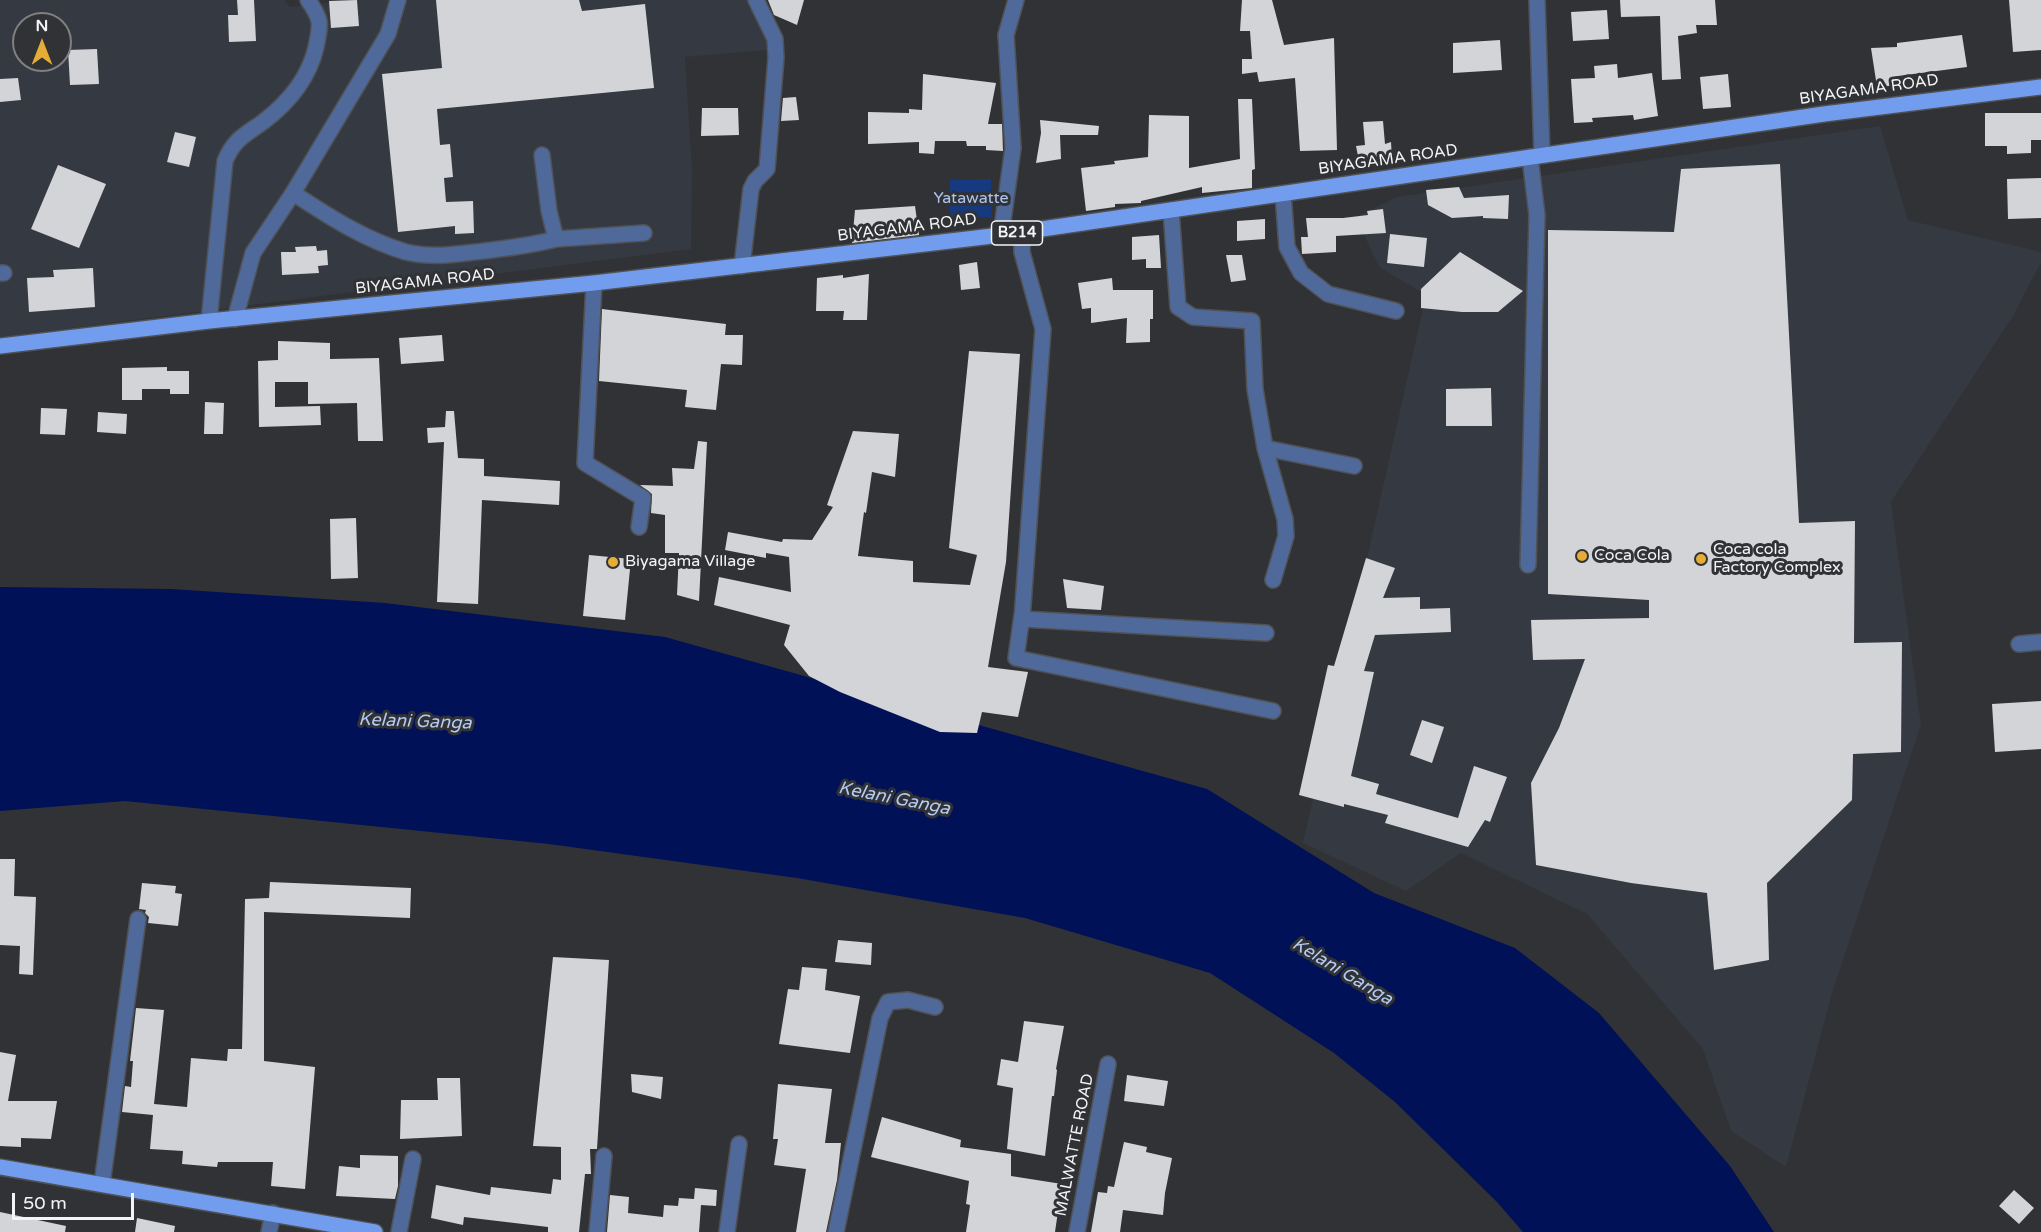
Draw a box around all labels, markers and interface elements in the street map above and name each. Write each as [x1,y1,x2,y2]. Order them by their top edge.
north arrow [12,12,72,72]
text: N [36,16,48,36]
street label: BIYAGAMA ROAD [1798,71,1940,109]
street label: BIYAGAMA ROAD [1317,141,1459,179]
park label: Yatawatte [933,189,1009,209]
street label: BIYAGAMA ROAD [836,210,978,246]
road number: B214 [992,221,1042,245]
street label: BIYAGAMA ROAD [354,265,496,299]
place label: Coca cola Factory Complex [1713,540,1841,578]
place label: Coca Cola [1594,546,1670,566]
marker: Coca Cola [1575,549,1589,563]
place label: Biyagama Village [625,552,755,572]
marker: Coca cola Factory Complex [1694,552,1708,566]
marker: Biyagama Village [606,555,620,569]
water label: Kelani Ganga [358,709,472,735]
water label: Kelani Ganga [836,778,952,820]
water label: Kelani Ganga [1288,934,1396,1010]
street label: MALWATTE ROAD [1052,1072,1098,1218]
scale bar [15,1181,136,1219]
text: 50 m [23,1192,67,1214]

